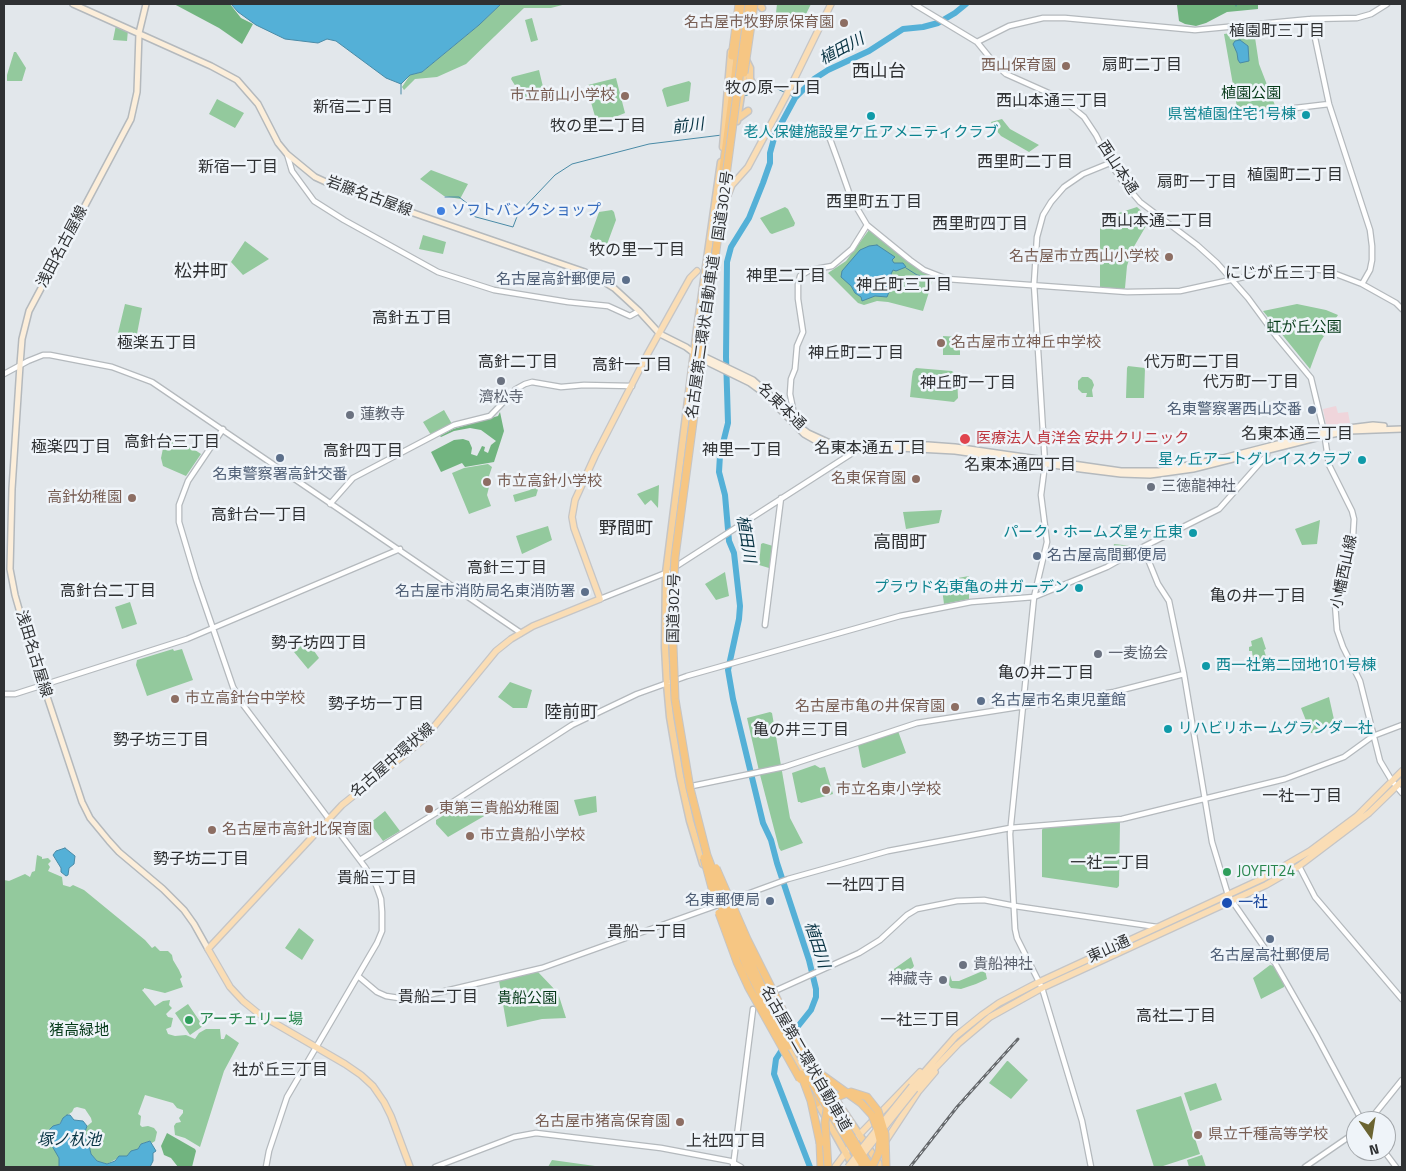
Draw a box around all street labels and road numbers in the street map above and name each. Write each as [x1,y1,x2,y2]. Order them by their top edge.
street label: 西山本通 [1093,138,1141,198]
street label: 国道302号 [710,170,738,242]
street label: 岩藤名古屋線 [324,173,414,221]
street label: 浅田名古屋線 [34,203,92,291]
street label: 名古屋第二環状自動車道 [684,254,724,420]
street label: 名東本通 [753,380,809,434]
street label: 小幡西山線 [1328,533,1362,611]
street label: 国道302号 [665,573,685,643]
street label: 浅田名古屋線 [11,608,55,700]
street label: 名古屋中環状線 [347,720,439,802]
street label: 東山通 [1085,933,1133,967]
street label: 名古屋第二環状自動車道 [756,983,854,1135]

